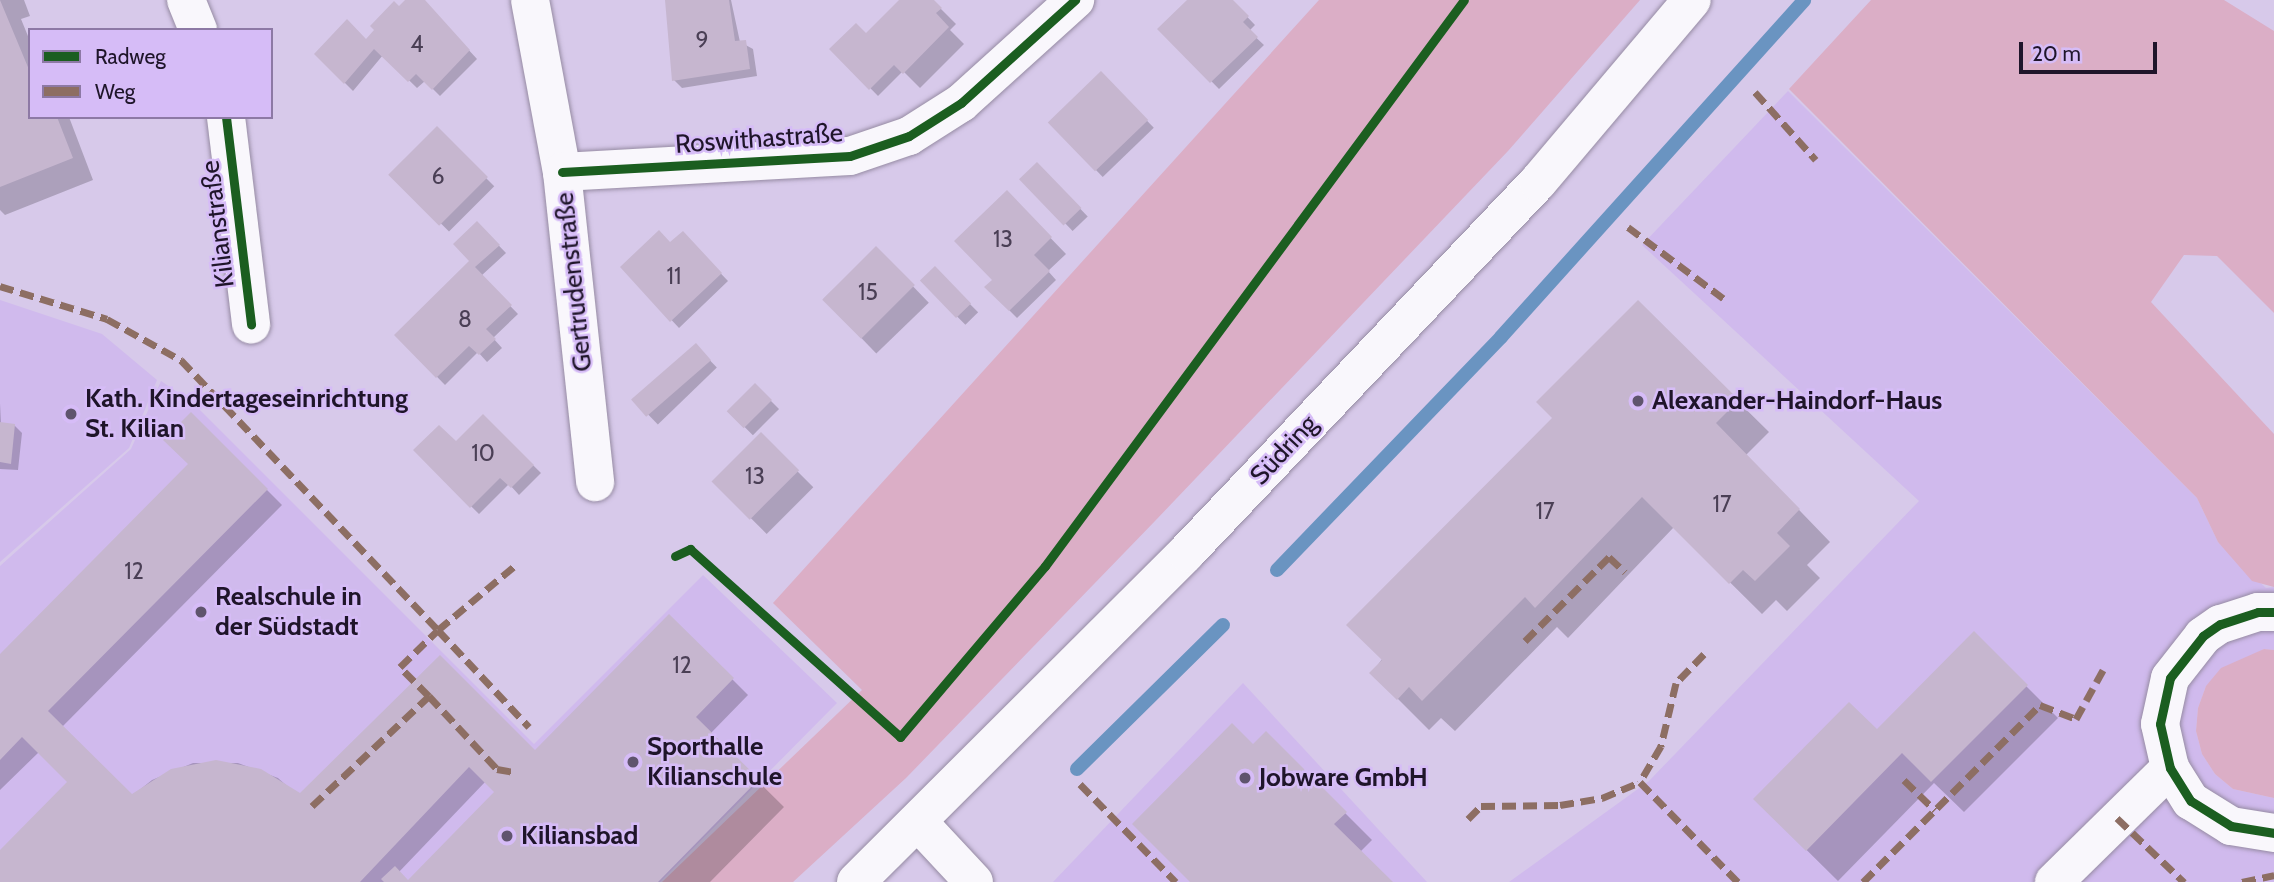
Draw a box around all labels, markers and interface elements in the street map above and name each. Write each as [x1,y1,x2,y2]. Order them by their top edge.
house number: 9 [695,26,709,54]
legend [28,28,273,119]
scale bar [2022,28,2160,72]
house number: 4 [410,30,424,58]
text: 20 m [2032,41,2081,66]
text: Radweg [95,44,166,69]
text: Weg [95,79,135,104]
street label: Roswithastraße [674,118,844,160]
street label: Kilianstraße [195,159,241,289]
house number: 6 [431,162,445,190]
street label: Gertrudenstraße [549,191,599,373]
house number: 13 [993,225,1013,253]
house number: 11 [667,262,681,290]
house number: 15 [858,278,878,306]
house number: 8 [458,305,472,333]
place label: Kath. Kindertageseinrichtung St. Kilian [85,383,408,444]
place label: Alexander-Haindorf-Haus [1652,385,1942,417]
marker: Alexander-Haindorf-Haus [1630,393,1646,409]
marker: Kath. Kindertageseinrichtung St. Kilian [63,406,79,422]
street label: Südring [1244,409,1324,491]
house number: 10 [471,439,495,467]
house number: 13 [745,462,765,490]
house number: 17 [1712,490,1732,518]
house number: 17 [1535,497,1555,525]
house number: 12 [124,557,144,585]
place label: Realschule in der Südstadt [215,581,362,642]
marker: Realschule in der Südstadt [193,604,209,620]
house number: 12 [672,651,692,679]
place label: Sporthalle Kilianschule [647,731,782,792]
marker: Sporthalle Kilianschule [625,754,641,770]
place label: Jobware GmbH [1259,762,1428,794]
marker: Jobware GmbH [1237,770,1253,786]
place label: Kiliansbad [521,820,638,852]
marker: Kiliansbad [499,828,515,844]

